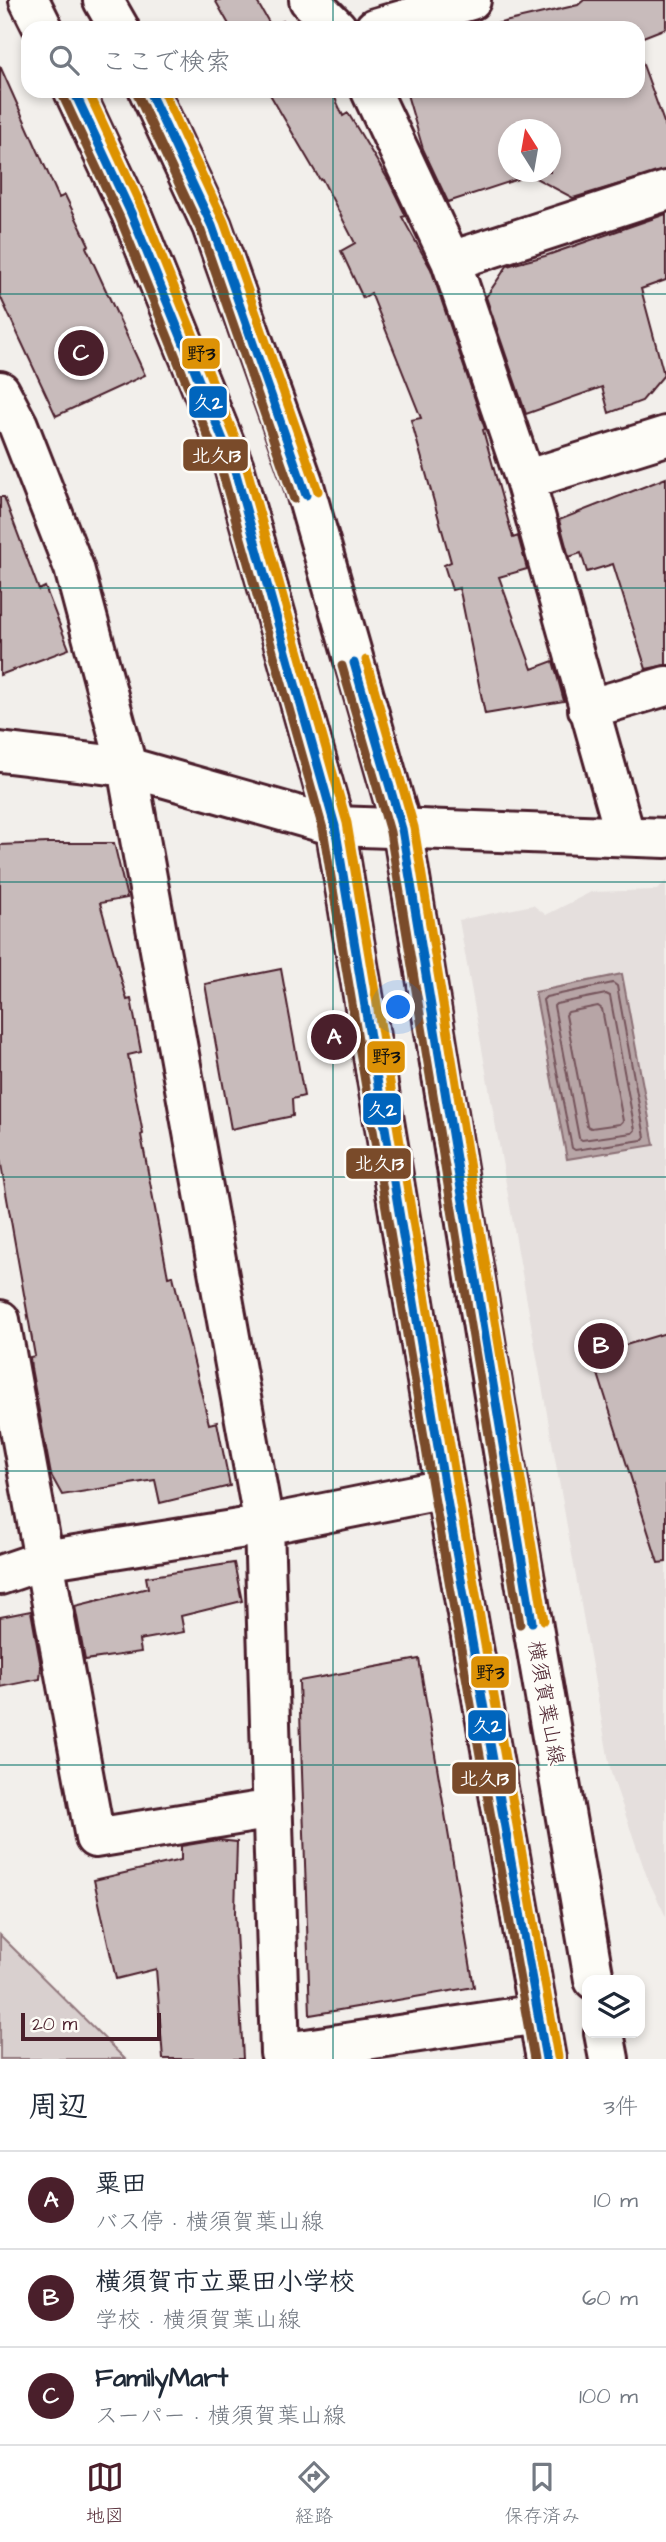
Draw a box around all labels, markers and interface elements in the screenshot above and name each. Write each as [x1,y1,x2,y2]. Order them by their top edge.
search box [21,21,645,98]
icon: search [45,41,83,79]
text: ここで検索 [101,44,231,80]
north arrow [498,119,561,182]
pin: C [58,327,104,379]
line badge: 野3 [181,337,221,370]
text: 野3 [187,341,216,368]
line badge: 久2 [188,385,228,419]
text: 久2 [193,390,223,417]
line badge: 北久13 [182,438,249,472]
text: 北久13 [191,443,241,470]
your location [381,990,415,1024]
pin: A [311,1011,357,1063]
line badge: 野3 [366,1040,406,1074]
text: 野3 [372,1044,401,1071]
line badge: 久2 [362,1092,402,1126]
text: 久2 [367,1097,397,1124]
line badge: 北久13 [345,1147,412,1180]
text: 北久13 [354,1151,404,1178]
pin: B [578,1320,624,1372]
street label: 横須賀葉山線 [521,1638,571,1768]
line badge: 野3 [470,1655,510,1689]
text: 野3 [476,1660,505,1687]
line badge: 久2 [467,1709,507,1742]
text: 久2 [472,1713,502,1740]
line badge: 北久13 [451,1761,517,1795]
text: 北久13 [459,1766,509,1793]
map controls [582,1975,645,2038]
button: layers [582,1975,645,2038]
scale bar [21,2010,161,2042]
text: 20 m [32,2011,77,2038]
text: 周辺 [28,2086,88,2128]
text: 3件 [603,2091,638,2123]
text: 粟田 [95,2166,147,2202]
text: A [44,2184,58,2216]
text: 10 m [593,2184,638,2216]
text: バス停 · 横須賀葉山線 [95,2206,324,2238]
text: 横須賀市立粟田小学校 [95,2264,355,2300]
text: B [43,2282,59,2314]
text: 60 m [582,2282,638,2314]
text: 学校 · 横須賀葉山線 [95,2304,301,2336]
text: FamilyMart [95,2360,228,2396]
text: C [43,2380,59,2412]
text: 100 m [579,2380,638,2412]
text: スーパー · 横須賀葉山線 [95,2400,346,2432]
tab: 地図 [86,2458,124,2530]
tab: 経路 [295,2458,333,2530]
tab: 保存済み [504,2458,580,2530]

